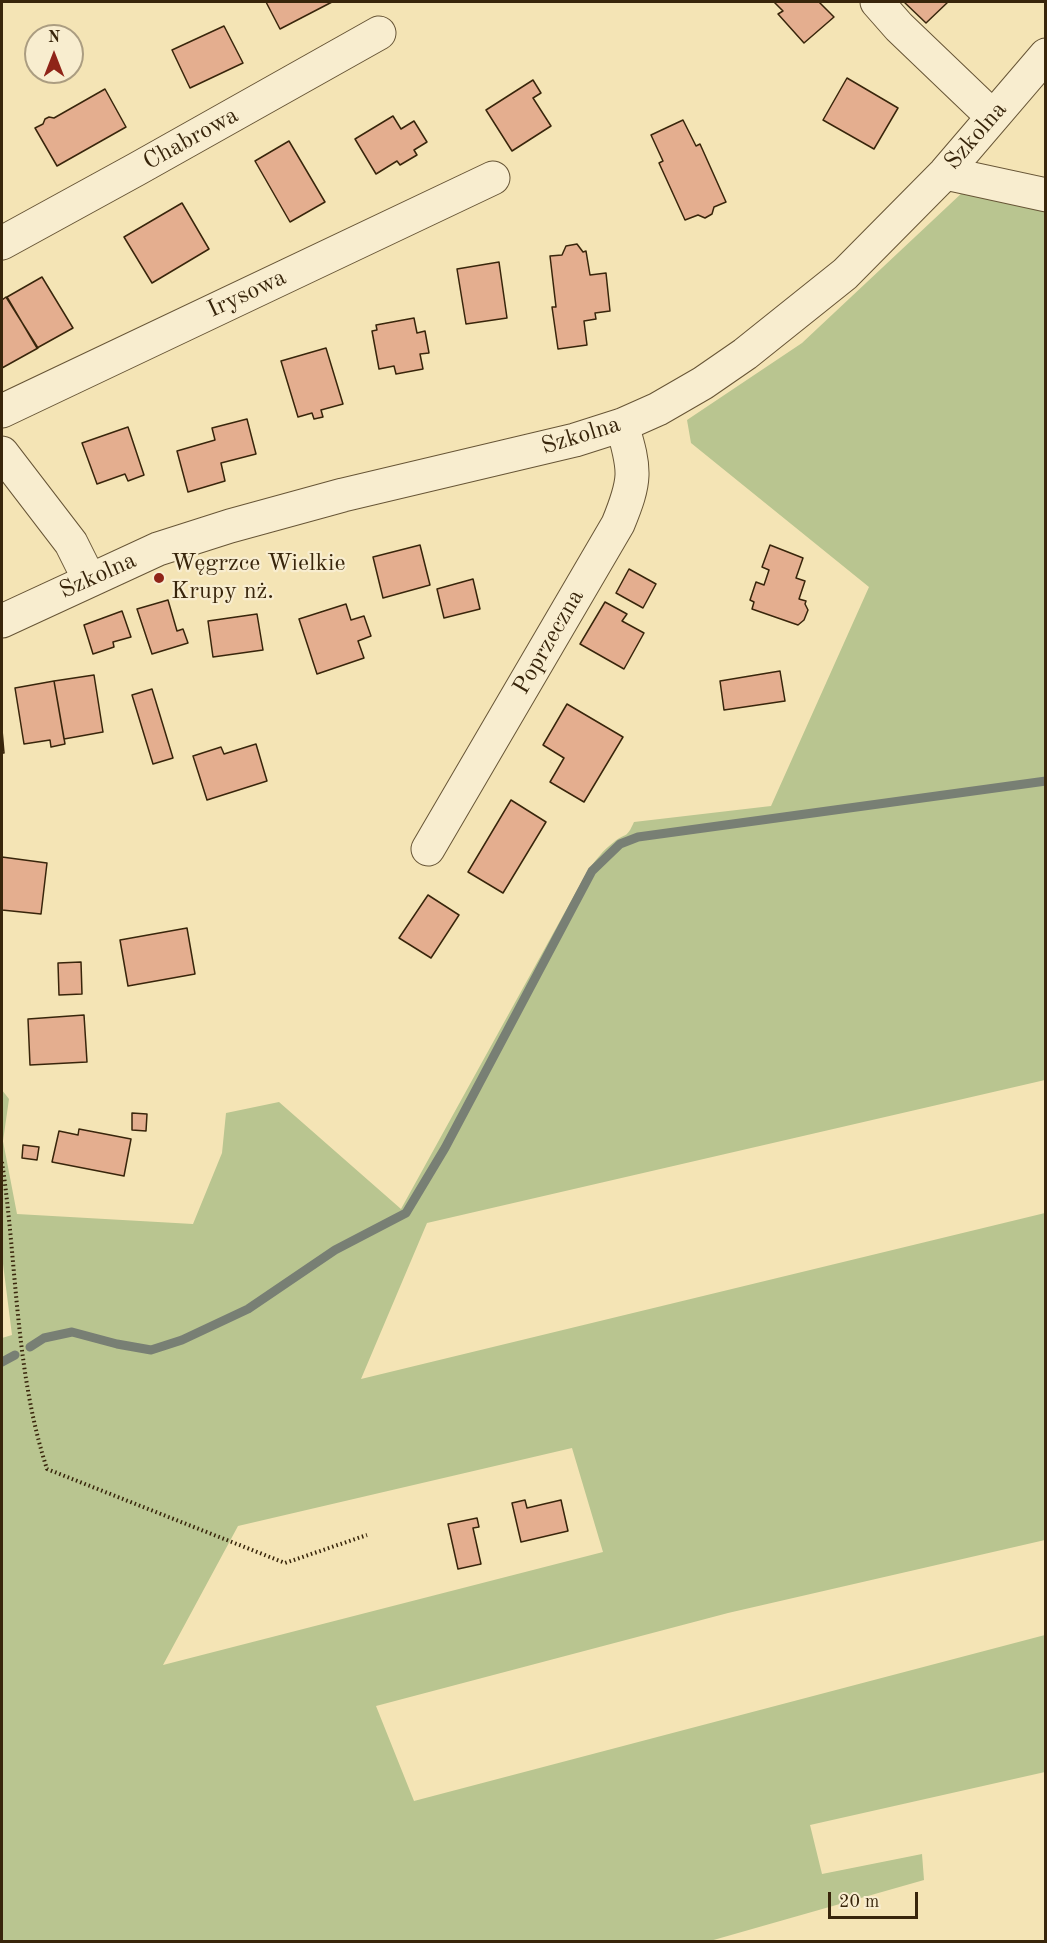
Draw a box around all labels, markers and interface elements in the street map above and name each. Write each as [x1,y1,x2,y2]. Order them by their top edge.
north arrow [24,24,84,84]
text: N [48,30,60,46]
street label: Szkolna [939,96,1013,176]
street label: Chabrowa [138,101,244,177]
street label: Irysowa [203,263,291,325]
street label: Szkolna [538,410,624,462]
street label: Szkolna [55,546,141,606]
place label: Węgrzce Wielkie Krupy nż. [171,550,346,606]
marker: Węgrzce Wielkie Krupy nż. [152,571,166,585]
street label: Poprzeczna [507,584,591,700]
scale bar [831,1880,921,1918]
text: 20 m [839,1893,879,1911]

